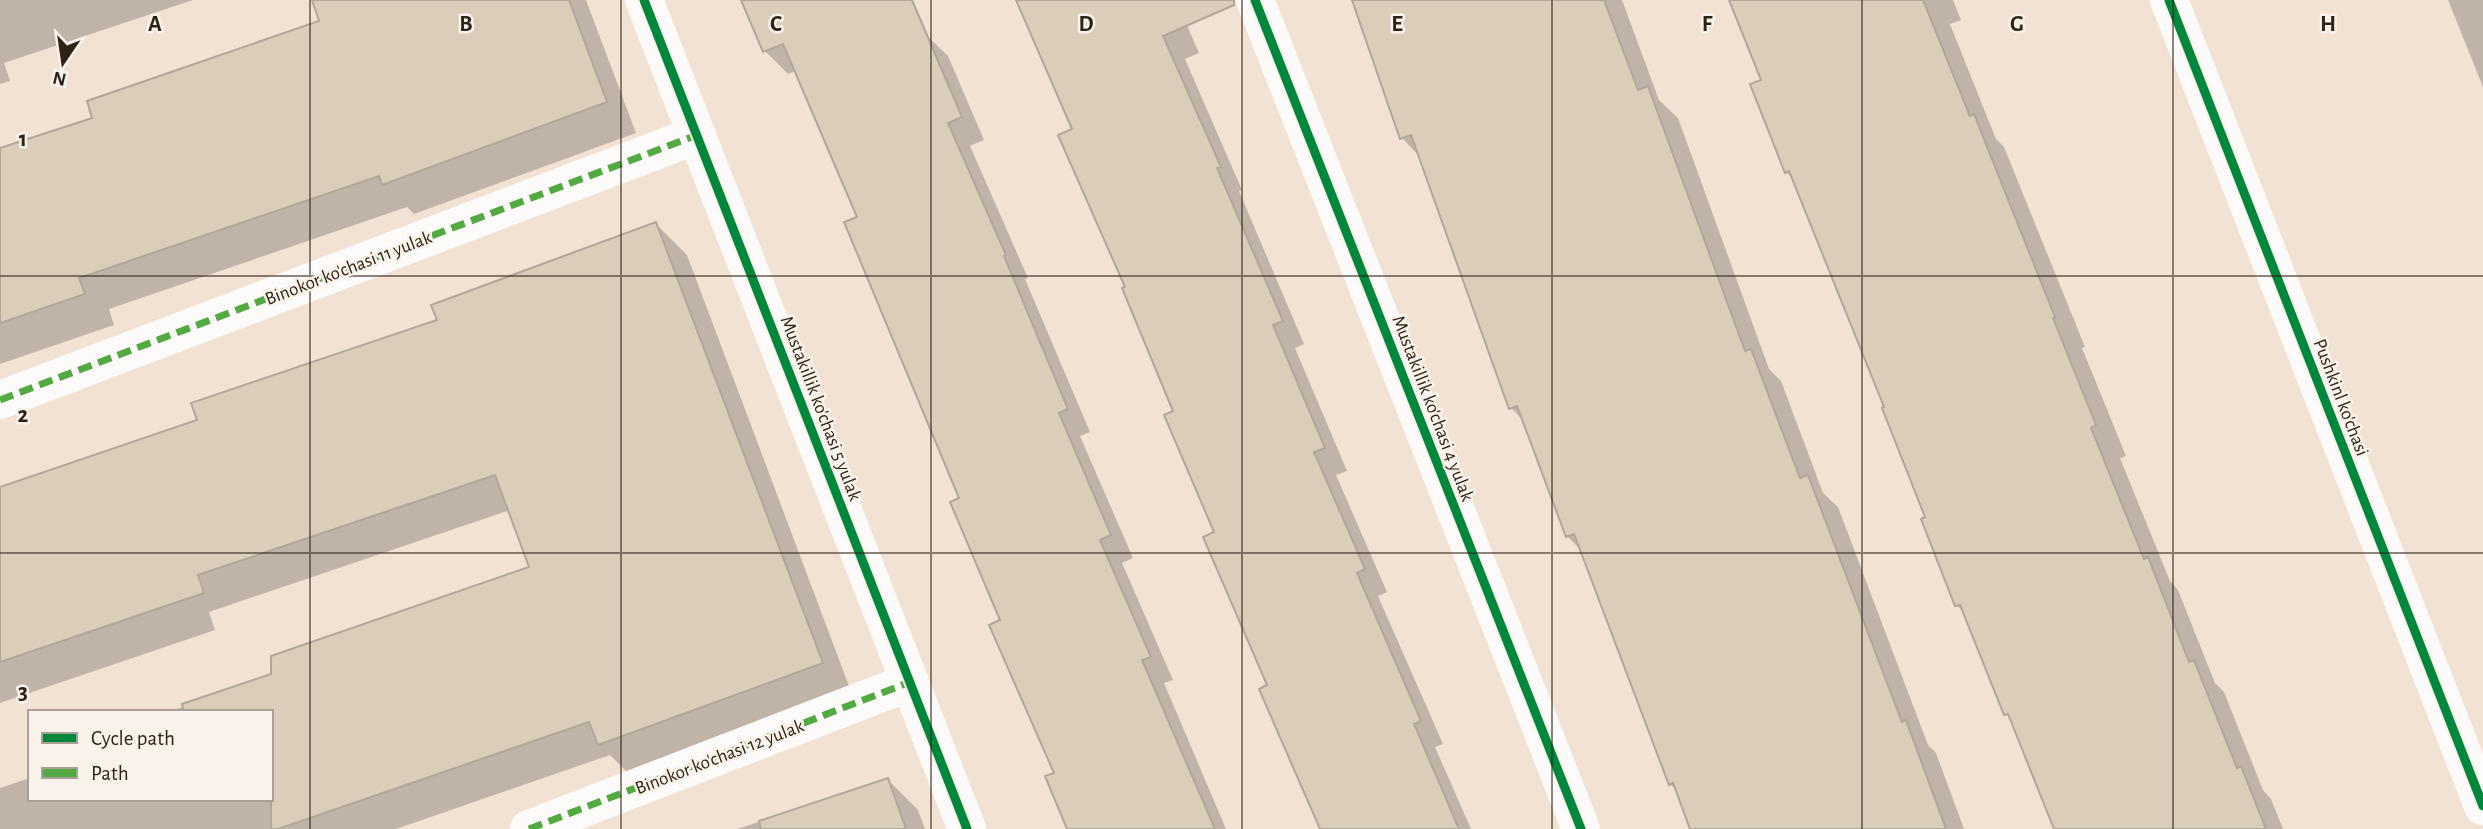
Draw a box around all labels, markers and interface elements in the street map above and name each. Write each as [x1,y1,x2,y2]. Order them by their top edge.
text: A [148,13,162,36]
text: B [459,13,473,36]
text: C [770,13,782,36]
text: D [1078,13,1094,36]
text: E [1391,13,1403,36]
text: F [1702,13,1713,36]
text: G [2010,13,2024,36]
text: H [2320,13,2336,36]
north arrow [28,28,98,98]
text: N [51,67,68,89]
text: 1 [19,128,27,151]
street label: Binokor ko'chasi 11 yulak [263,228,435,309]
street label: Mustakillik ko'chasi 4 yulak [1388,313,1477,504]
street label: Mustakillik ko'chasi 5 yulak [777,314,865,504]
street label: Pushkinl ko'chasi [2310,336,2372,459]
text: 2 [18,404,29,427]
text: 3 [18,681,28,704]
legend [28,710,273,801]
street label: Binokor ko'chasi 12 yulak [633,716,807,798]
text: Cycle path [91,728,175,749]
text: Path [91,763,129,784]

